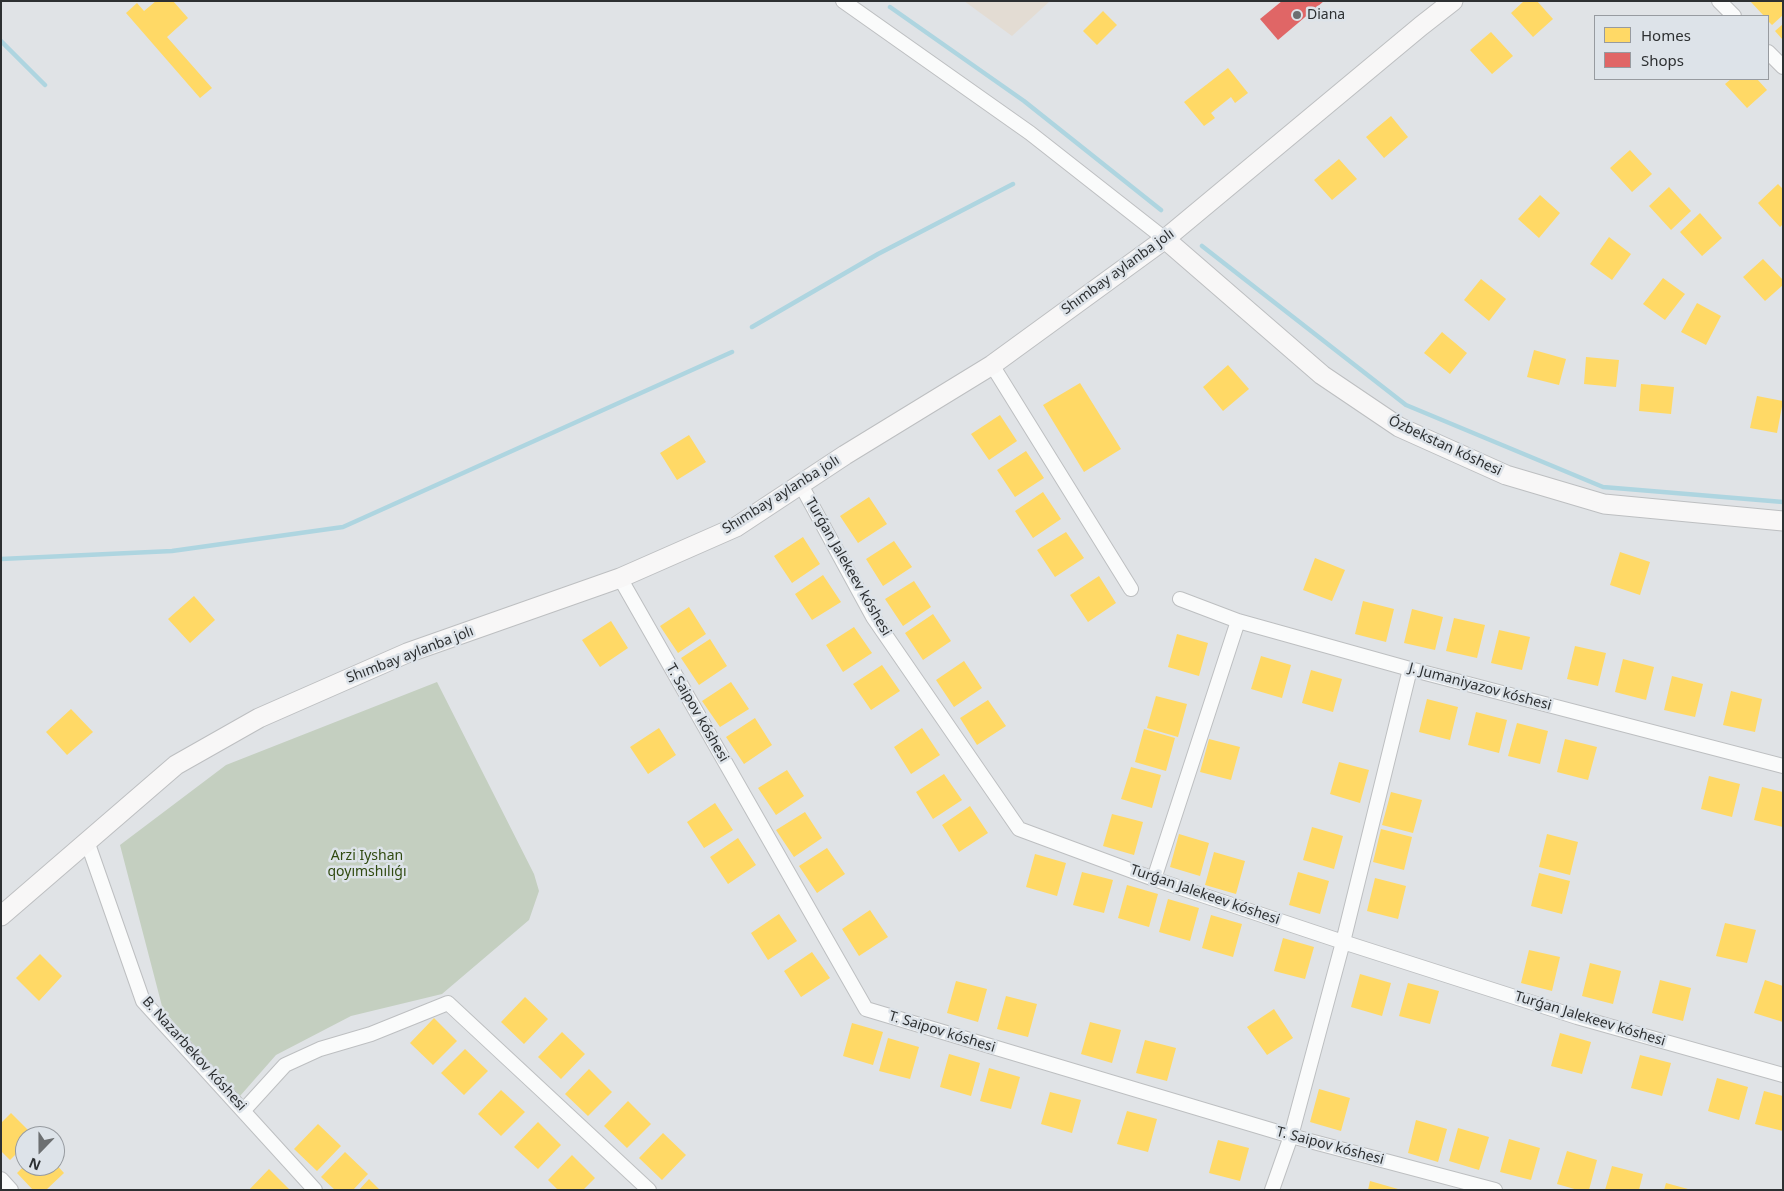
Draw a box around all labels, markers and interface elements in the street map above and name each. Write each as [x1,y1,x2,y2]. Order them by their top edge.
place label: Diana [1307,7,1345,23]
marker: Diana [1291,9,1303,21]
legend [1594,15,1769,80]
text: Homes [1641,25,1691,45]
text: Shops [1641,50,1684,70]
street label: Shımbay aylanba jolı [1059,226,1177,318]
street label: Ózbekstan kóshesi [1386,412,1504,480]
street label: Shımbay aylanba jolı [719,452,843,538]
street label: Turǵan Jalekeev kóshesi [802,495,894,639]
street label: Shımbay aylanba jolı [344,623,476,687]
street label: J. Jumaniyazov kóshesi [1407,660,1553,714]
street label: T. Saipov kóshesi [662,661,732,765]
park label: Arzi Iyshan qoyımshılıǵı [327,848,407,880]
street label: Turǵan Jalekeev kóshesi [1128,862,1282,928]
street label: Turǵan Jalekeev kóshesi [1513,988,1667,1050]
street label: B. Nazarbekov kóshesi [138,994,250,1114]
street label: T. Saipov kóshesi [887,1008,997,1056]
street label: T. Saipov kóshesi [1274,1124,1386,1168]
north arrow [15,1126,65,1176]
text: N [26,1154,43,1175]

